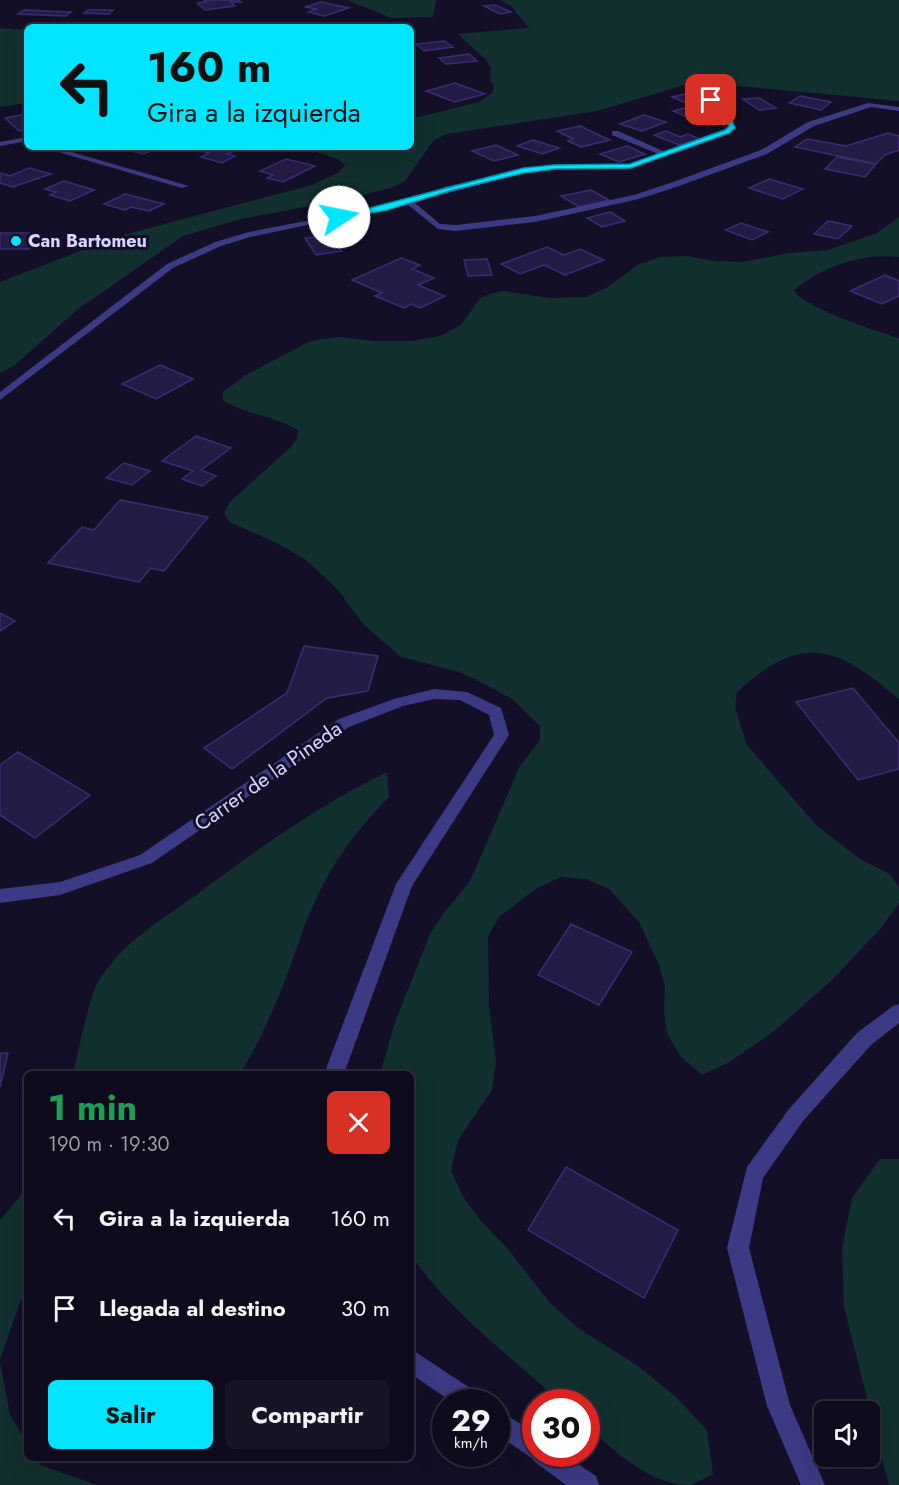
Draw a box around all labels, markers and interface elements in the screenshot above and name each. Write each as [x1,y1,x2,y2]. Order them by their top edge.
text: 160 m [147,37,271,98]
icon: left [48,48,126,126]
pin [685,74,736,125]
icon: arrive [694,83,727,116]
text: Gira a la izquierda [147,93,361,132]
position arrow [307,185,371,249]
place label: Can Bartomeu [28,228,147,254]
marker: Can Bartomeu [9,234,23,248]
street label: Carrer de la Pineda [188,714,348,838]
text: 1 min [48,1081,137,1133]
button: close [327,1091,390,1154]
text: 190 m · 19:30 [48,1130,170,1159]
icon: left [48,1202,81,1235]
text: Gira a la izquierda [99,1202,290,1234]
text: 160 m [330,1202,390,1234]
icon: arrive [48,1292,81,1325]
text: Llegada al destino [99,1292,286,1324]
text: 30 m [341,1292,390,1324]
button: Salir [48,1380,213,1449]
button: Compartir [225,1380,390,1449]
speed limit sign: 30 [522,1389,600,1467]
text: 29 [451,1399,491,1442]
map controls [814,1401,880,1467]
button: sound [814,1401,880,1467]
text: km/h [454,1432,488,1454]

